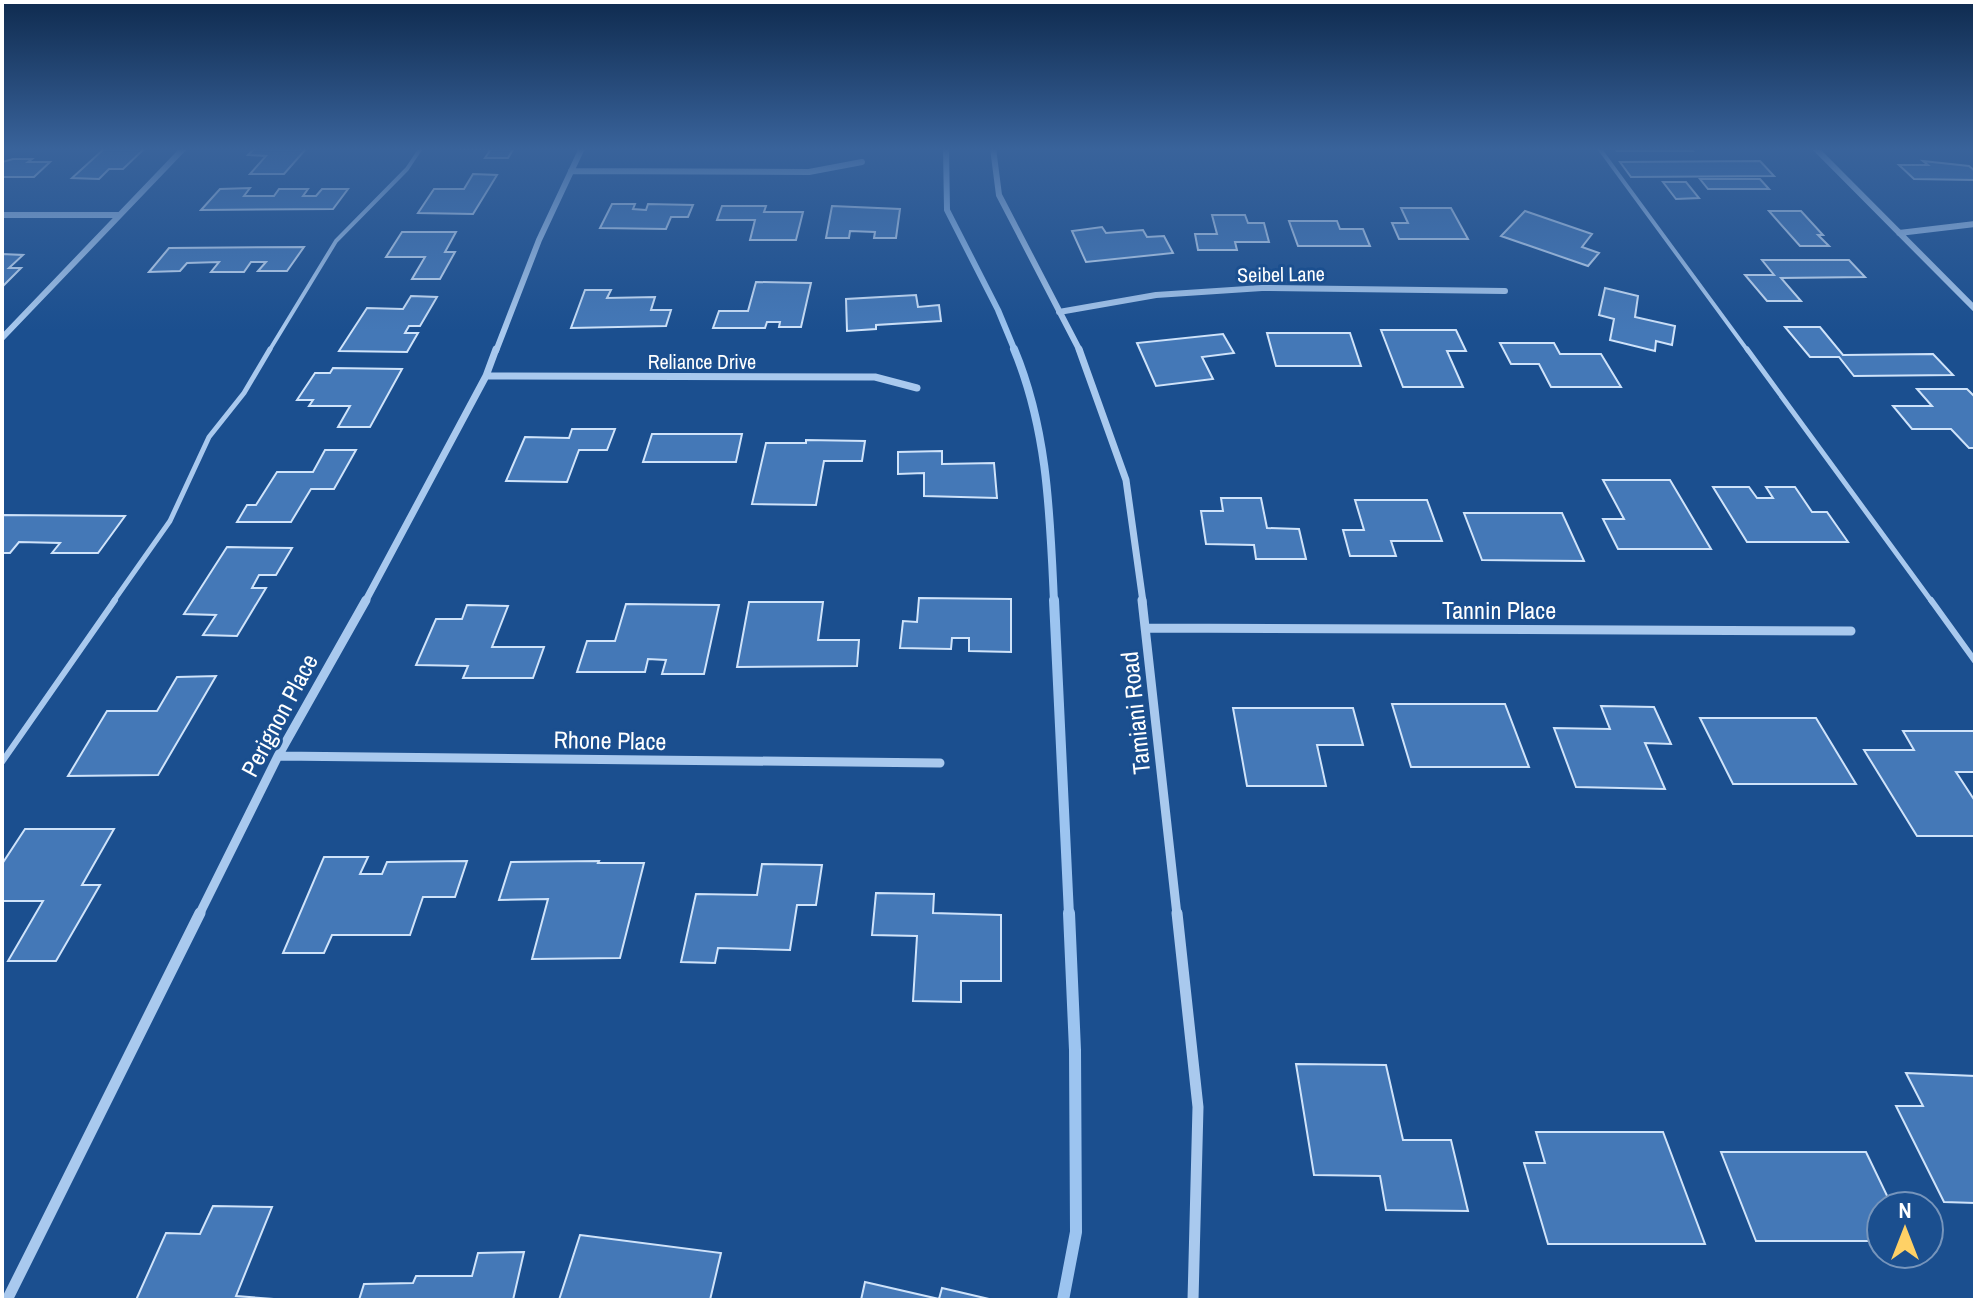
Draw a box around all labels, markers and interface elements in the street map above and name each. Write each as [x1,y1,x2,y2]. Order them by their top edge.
street label: Seibel Lane [1237,260,1325,288]
street label: Reliance Drive [648,348,756,375]
street label: Tannin Place [1442,594,1556,626]
street label: Perignon Place [233,648,325,782]
street label: Tamiani Road [1113,650,1157,776]
street label: Rhone Place [553,723,667,757]
north arrow [1865,1190,1945,1270]
text: N [1898,1195,1912,1225]

